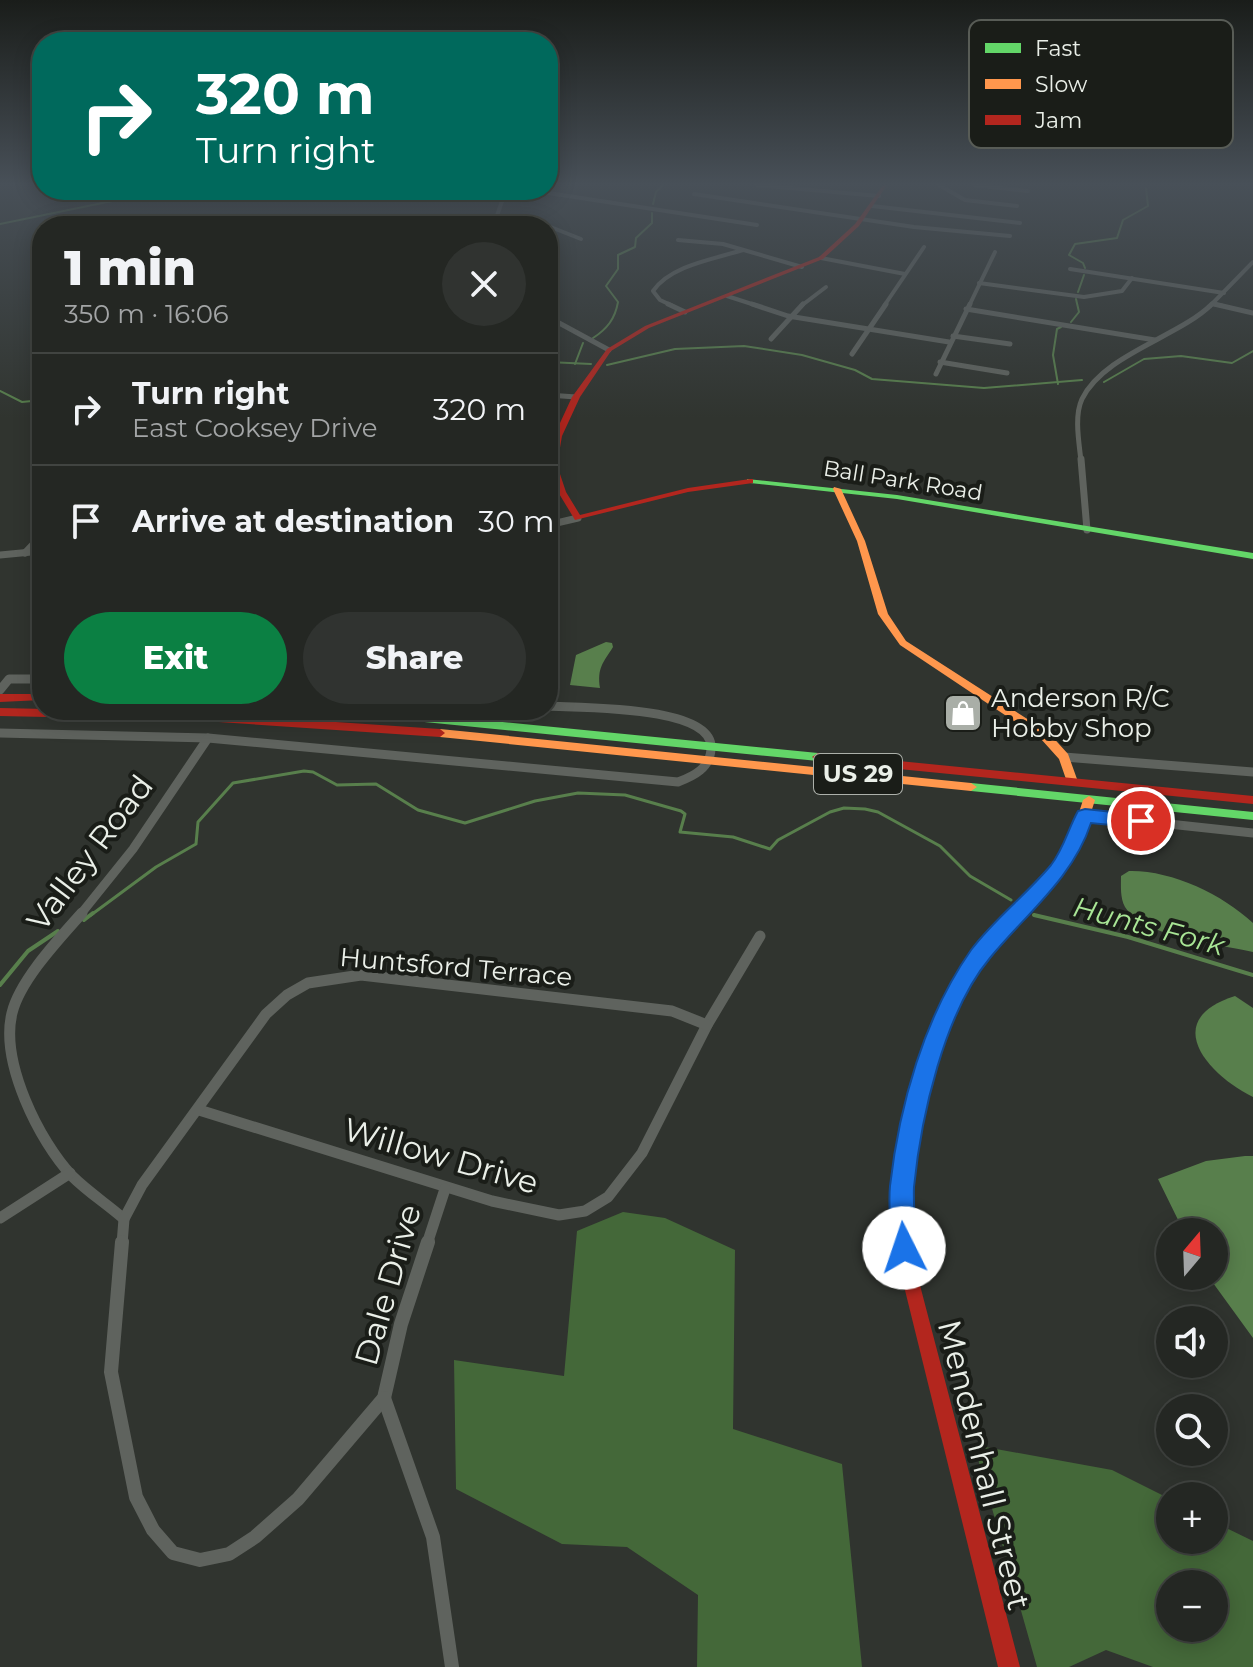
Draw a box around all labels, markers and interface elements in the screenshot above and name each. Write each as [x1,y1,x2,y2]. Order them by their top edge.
legend [969,20,1233,148]
text: Fast [1035,35,1081,62]
text: 320 m [196,60,375,128]
icon: right [64,64,168,168]
text: Slow [1035,71,1088,98]
text: Jam [1034,107,1082,134]
text: Turn right [196,128,376,172]
text: 1 min [64,239,196,297]
button: close [442,242,526,326]
text: 350 m · 16:06 [64,298,229,330]
text: Turn right [132,375,289,412]
icon: right [64,387,108,431]
text: 320 m [433,391,526,428]
text: East Cooksey Drive [132,412,377,444]
street label: Ball Park Road [821,455,984,506]
icon: arrive [64,499,108,543]
text: Arrive at destination [132,503,454,540]
text: 30 m [478,503,555,540]
button: Exit [64,612,287,704]
button: Share [303,612,526,704]
place label: Anderson R/C Hobby Shop [991,682,1170,744]
shop icon: Anderson R/C Hobby Shop [942,692,984,734]
road number: US 29 [814,754,902,794]
street label: Valley Road [18,767,161,938]
pin [1107,787,1175,855]
icon: arrive [1119,799,1163,843]
water label: Hunts Fork [1070,889,1230,963]
street label: Huntsford Terrace [339,941,573,993]
street label: Willow Drive [339,1109,543,1202]
street label: Dale Drive [346,1200,429,1370]
position arrow [862,1206,946,1290]
north arrow [1156,1218,1228,1290]
map controls [1156,1218,1228,1642]
button: sound [1156,1306,1228,1378]
street label: Mendenhall Street [930,1316,1039,1614]
button: search [1156,1394,1228,1466]
button: + [1156,1482,1228,1554]
button: − [1156,1570,1228,1642]

